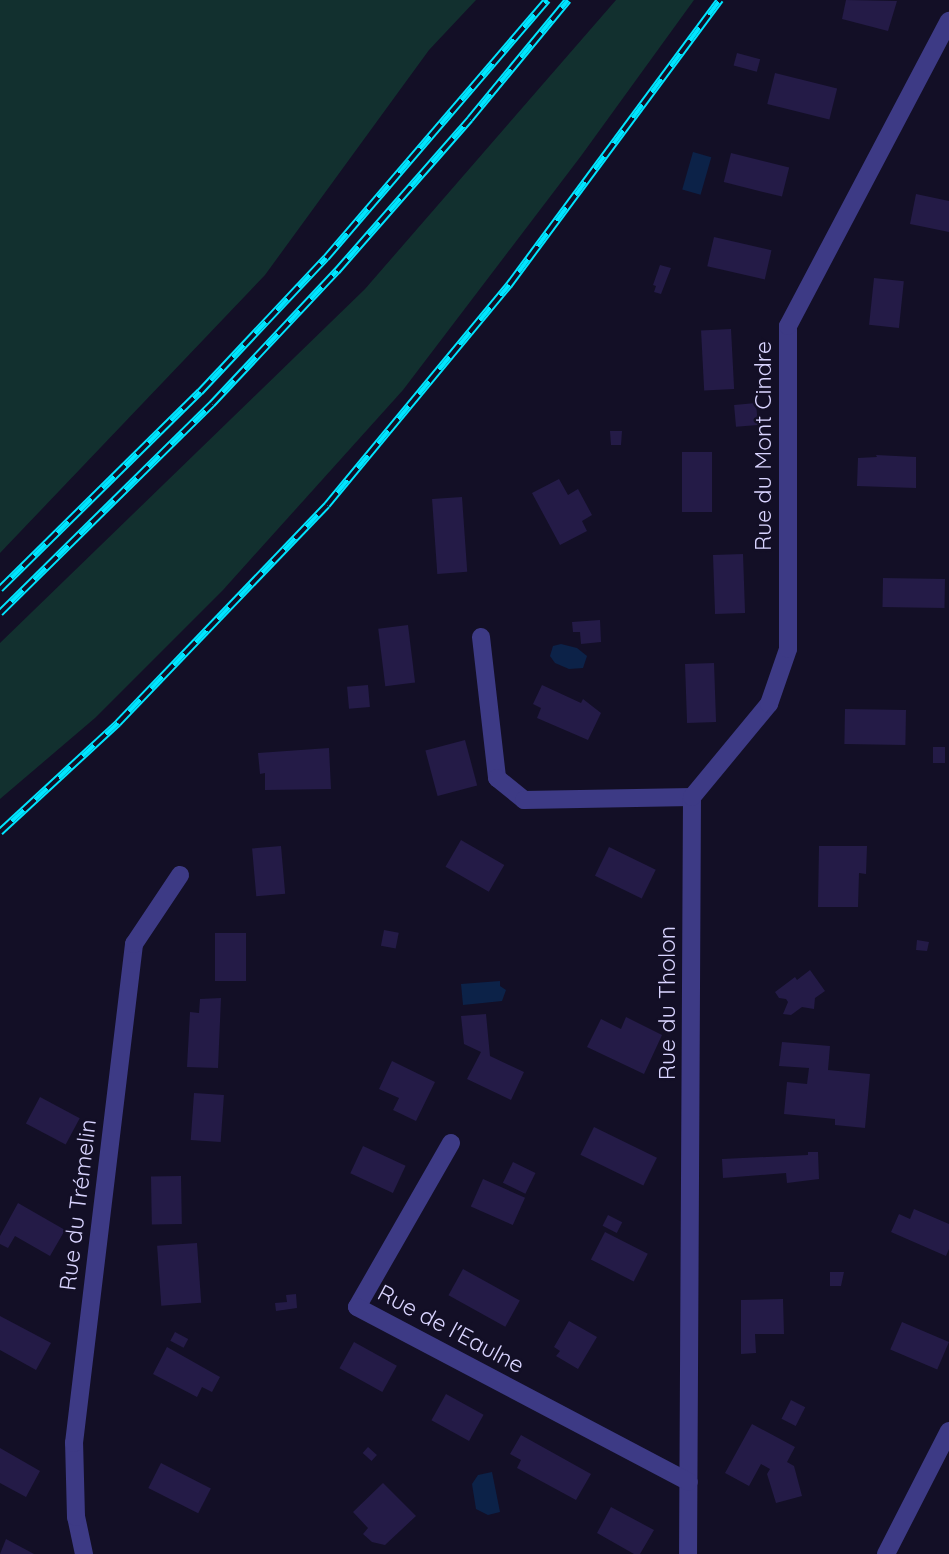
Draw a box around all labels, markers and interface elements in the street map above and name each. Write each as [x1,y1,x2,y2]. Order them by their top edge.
street label: Rue du Mont Cindre [749,341,777,551]
street label: Rue du Tholon [653,926,681,1080]
street label: Rue du Trémelin [54,1118,102,1292]
street label: Rue de l'Eaulne [373,1279,529,1379]

